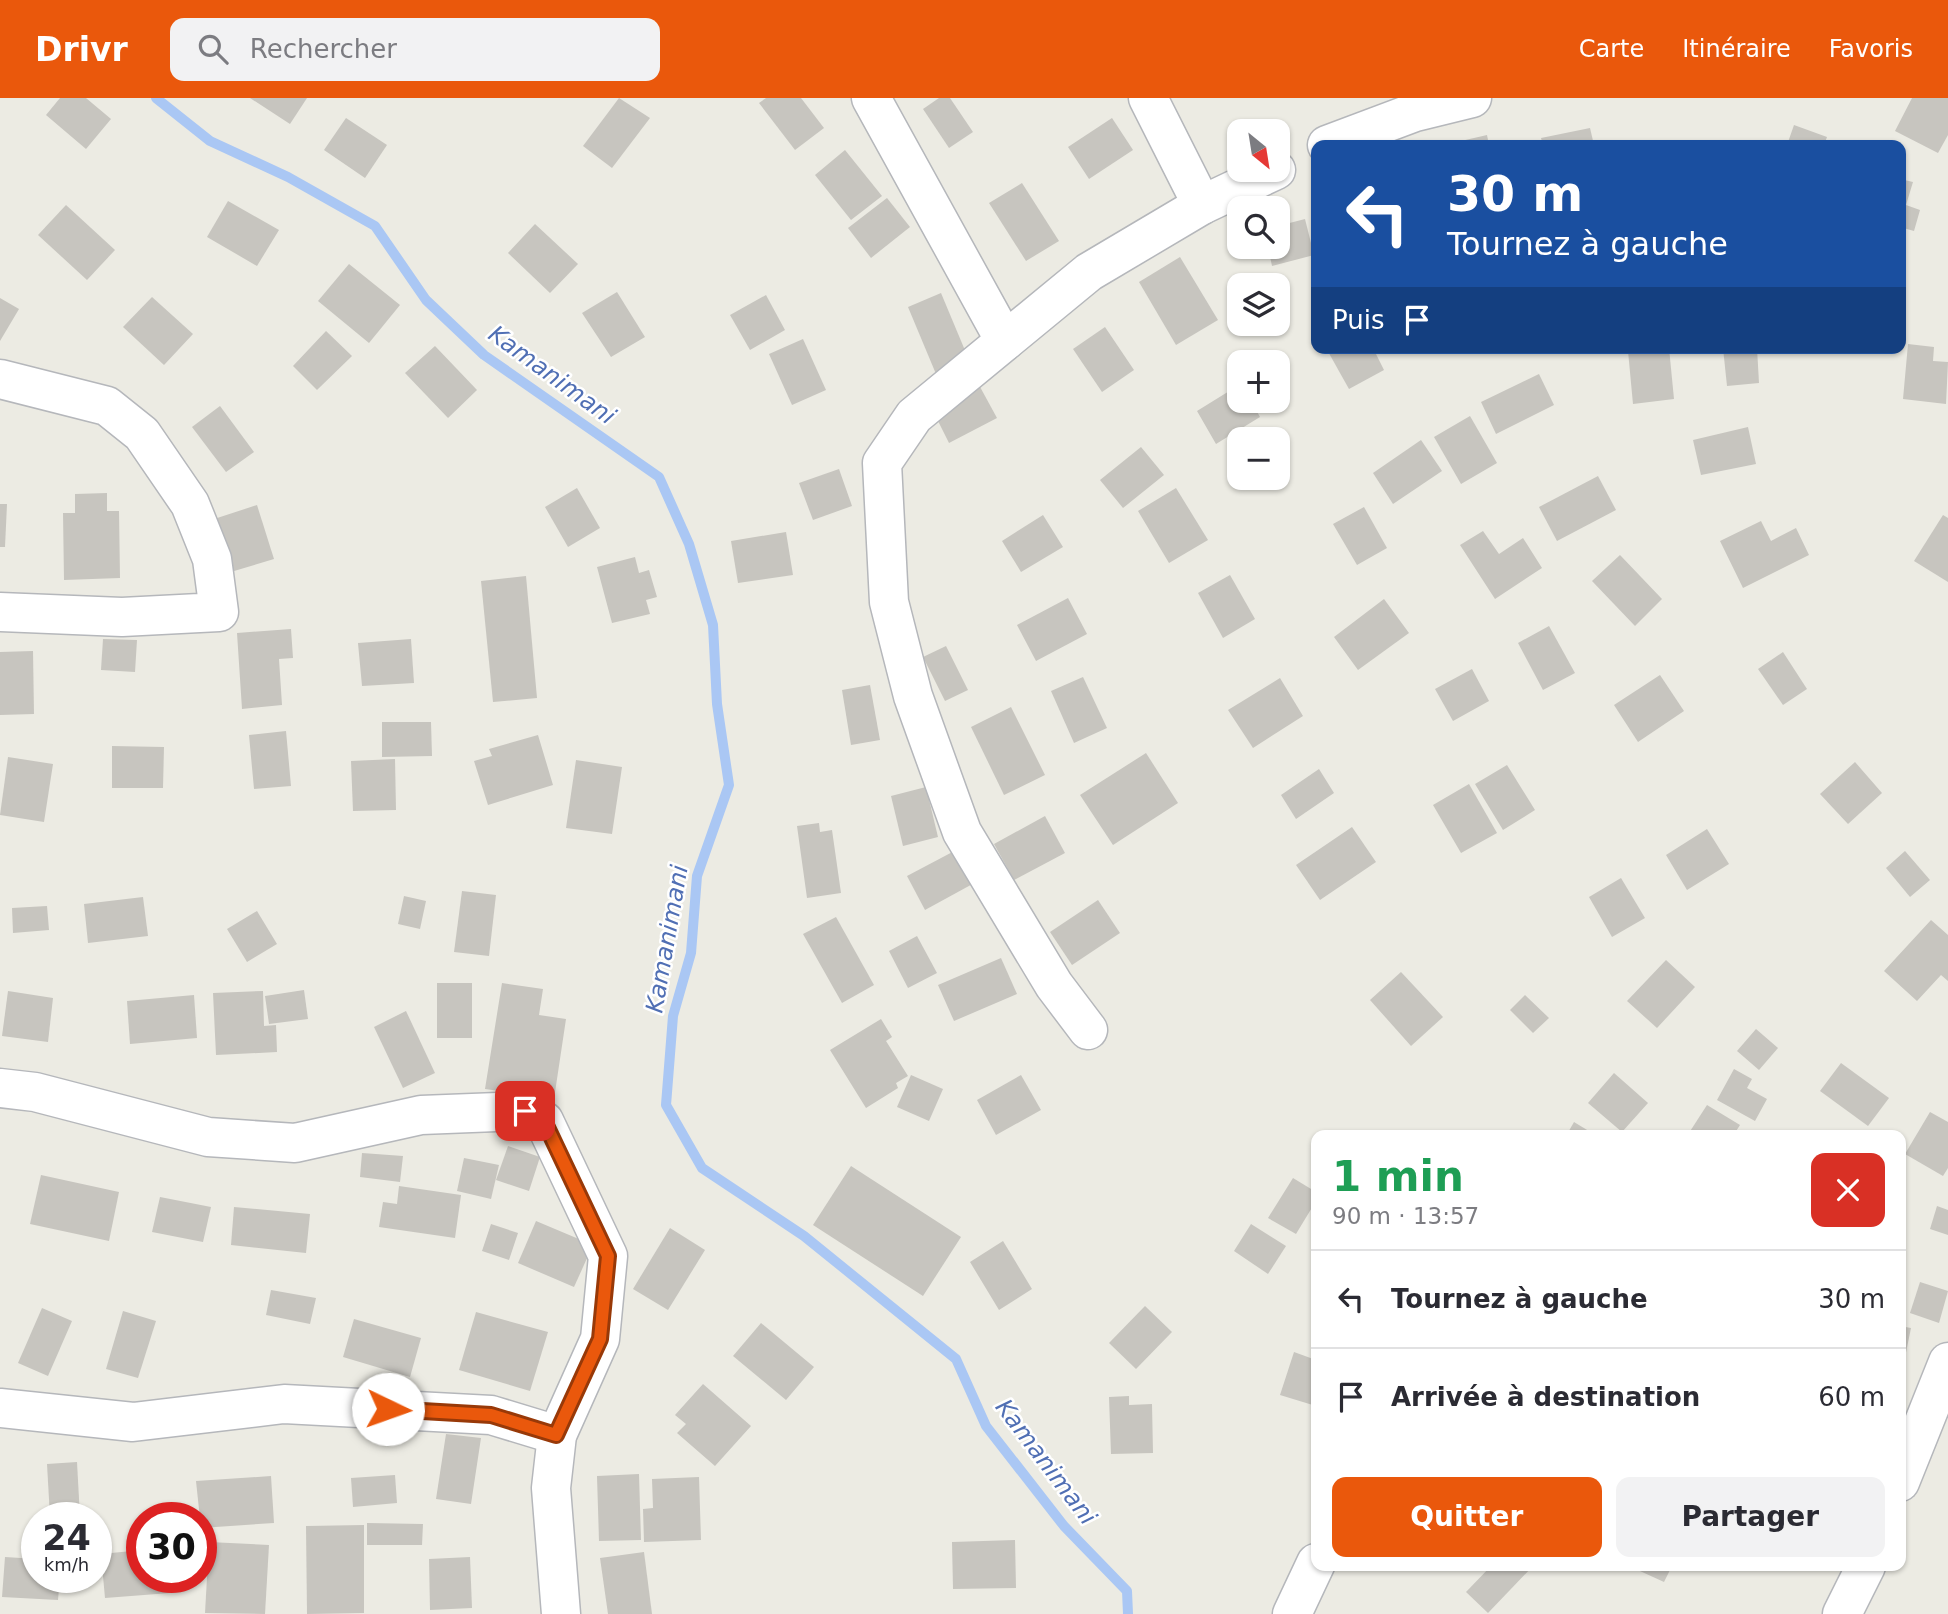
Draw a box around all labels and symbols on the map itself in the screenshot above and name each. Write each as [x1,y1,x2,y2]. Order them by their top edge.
north arrow [1227,119,1290,182]
water label: Kamanimani [483,320,621,430]
water label: Kamanimani [640,863,694,1015]
pin [495,1081,555,1141]
position arrow [351,1372,425,1446]
water label: Kamanimani [990,1394,1102,1530]
speed limit sign: 30 [126,1502,217,1593]

